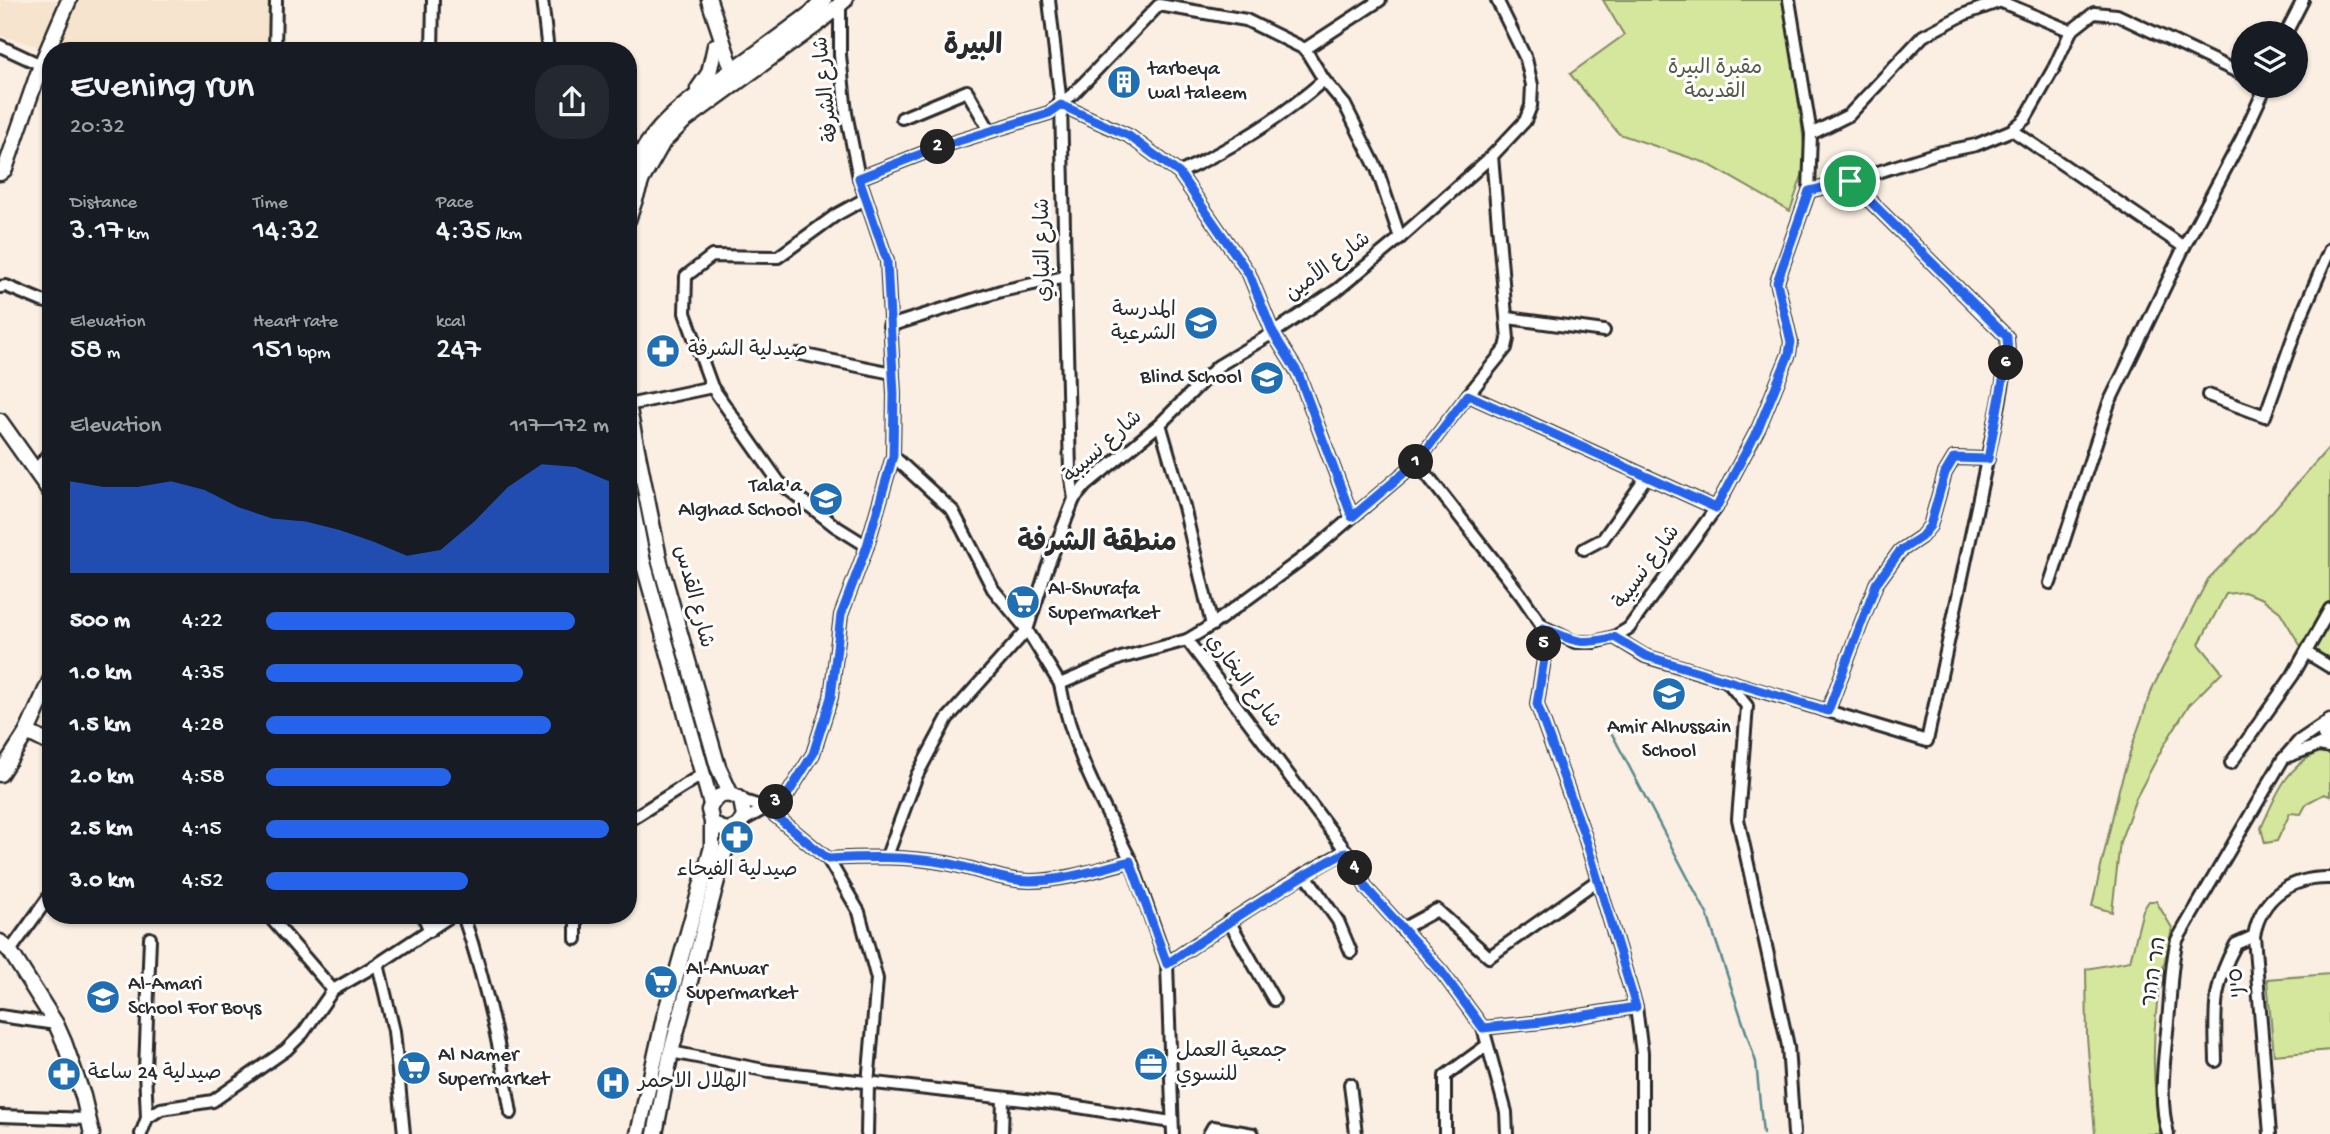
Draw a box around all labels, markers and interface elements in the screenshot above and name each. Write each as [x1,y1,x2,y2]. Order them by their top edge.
map controls [2231,21,2308,98]
button: layers [2231,21,2308,98]
district label: البيرة [944,31,1002,64]
street label: شارع الشرفة [810,35,846,143]
park label: مقبرة البيرة القديمة [1668,57,1762,106]
place label: tarbeya wal taleem [1146,58,1247,107]
building icon: tarbeya wal taleem [1105,63,1143,101]
button: share [535,65,609,139]
text: Evening run [70,66,254,110]
text: 20:32 [70,114,125,141]
pin: 2 [920,130,956,164]
text: 2 [933,135,942,158]
pin [1820,151,1880,211]
icon: arrive [1831,162,1869,200]
text: Distance [70,192,137,215]
text: Time [253,192,288,215]
text: Pace [436,192,473,215]
street label: شارع التباري [1032,198,1058,302]
text: 3.17 [70,215,123,250]
text: 14:32 [253,215,319,250]
text: 4:35 [436,215,491,250]
text: km [123,223,149,246]
text: /km [491,223,522,246]
street label: شارع الأمين [1278,224,1377,308]
place label: المدرسة الشرعية [1111,299,1176,348]
school or university icon: المدرسة الشرعية [1182,304,1220,342]
text: Elevation [70,311,146,334]
text: Heart rate [253,311,338,334]
text: kcal [436,311,466,334]
pharmacy icon: صيدلية الشرفة [644,332,682,370]
text: 58 [70,334,102,369]
text: 151 [253,334,293,369]
text: 247 [436,334,481,369]
place label: صيدلية الشرفة [688,339,808,364]
text: m [102,342,120,365]
text: bpm [293,342,330,365]
pin: 6 [1988,346,2024,380]
text: 6 [2001,351,2010,374]
school or university icon: Blind School [1248,359,1286,397]
place label: Blind School [1139,366,1242,391]
street label: شارع نسيبة [1059,406,1149,490]
text: Elevation [70,413,161,440]
text: 117–172 m [510,413,609,440]
pin: 1 [1398,444,1434,480]
text: 1 [1412,450,1419,473]
place label: Tala'a Alghad School [678,475,803,524]
school or university icon: Tala'a Alghad School [807,480,845,518]
street label: شارع نسيبة [1609,521,1687,615]
district label: منطقة الشرفة [1017,525,1177,561]
street label: شارع القدس [666,543,718,651]
place label: Al-Shurafa Supermarket [1048,578,1161,627]
supermarket icon: Al-Shurafa Supermarket [1004,583,1042,621]
text: 500 m [70,608,130,635]
text: 4:22 [182,608,223,635]
pin: 5 [1526,626,1562,662]
street label: شارع البخاري [1199,630,1285,734]
text: 5 [1539,632,1549,655]
text: 1.0 km [70,660,132,687]
text: 4:35 [182,660,224,687]
school or university icon: Amir Alhussain School [1650,675,1688,713]
text: 1.5 km [70,712,131,739]
text: 4:28 [182,712,224,739]
place label: Amir Alhussain School [1607,716,1731,765]
text: 2.0 km [70,764,134,791]
text: 4:58 [182,764,225,791]
pin: 3 [758,784,794,820]
text: 3 [771,790,780,813]
text: 2.5 km [70,816,133,843]
text: 4:15 [182,816,222,843]
pharmacy icon: صيدلية الفيحاء [718,818,756,856]
pin: 4 [1338,850,1372,886]
text: 4 [1350,856,1359,879]
place label: صيدلية الفيحاء [676,859,798,884]
text: 3.0 km [70,868,134,895]
text: 4:52 [182,868,223,895]
street label: הר ההר [2138,935,2174,1009]
place label: Al-Anwar Supermarket [686,958,799,1007]
supermarket icon: Al-Anwar Supermarket [642,963,680,1001]
street label: סיני [2225,967,2253,999]
place label: Al-Amari School For Boys [128,973,263,1022]
school or university icon: Al-Amari School For Boys [84,978,122,1016]
place label: جمعية العمل للنسوي [1176,1040,1287,1089]
place label: Al Namer Supermarket [438,1044,551,1093]
office icon: جمعية العمل للنسوي [1132,1045,1170,1083]
supermarket icon: Al Namer Supermarket [395,1049,433,1087]
pharmacy icon: صيدلية 24 ساعة [45,1055,83,1093]
place label: صيدلية 24 ساعة [88,1062,222,1087]
hospital icon: الهلال الاحمر [594,1064,632,1102]
place label: الهلال الاحمر [636,1071,747,1096]

